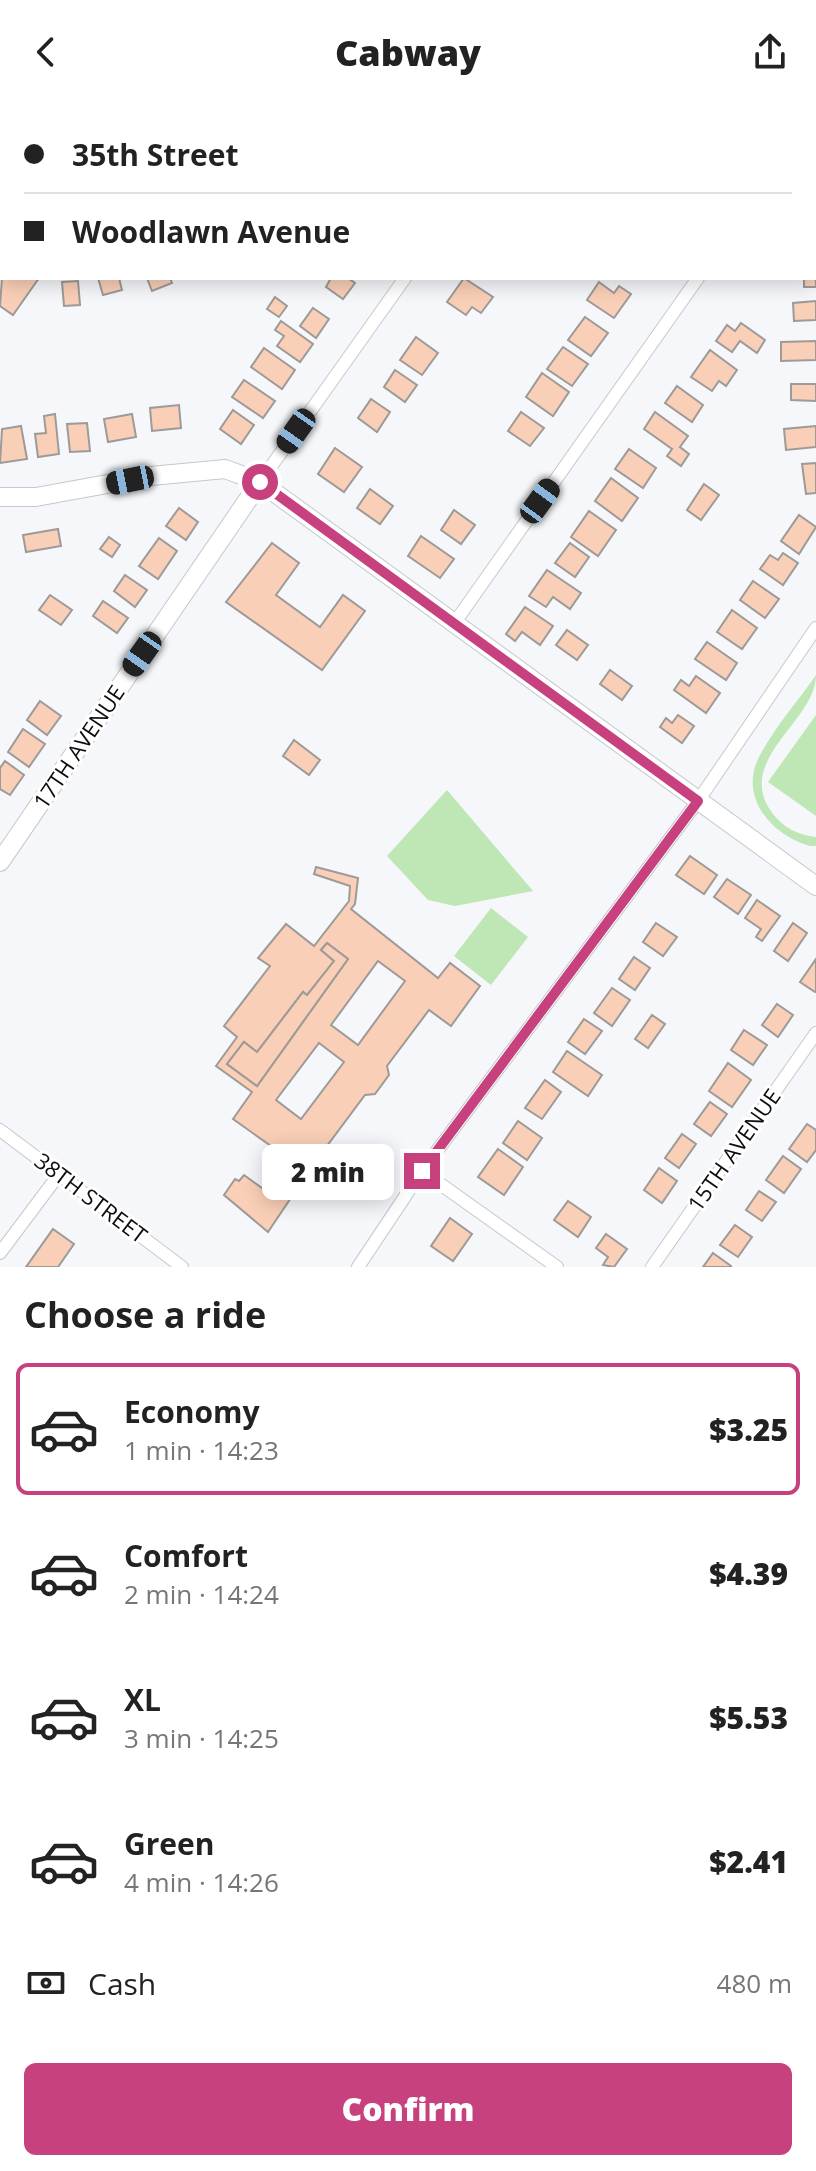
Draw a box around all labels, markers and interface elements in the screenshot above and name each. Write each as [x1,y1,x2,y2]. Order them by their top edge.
text: Cabway [335,28,481,77]
icon: back [24,30,68,74]
icon: share [748,30,792,74]
text: 35th Street [72,134,238,175]
text: Woodlawn Avenue [72,211,350,252]
car [272,404,320,458]
car [104,464,156,496]
route start [242,464,278,500]
car [516,475,564,527]
car [118,627,166,681]
street label: 17TH AVENUE [26,679,131,814]
street label: 15TH AVENUE [680,1082,787,1217]
callout: 2 min [262,1143,394,1199]
street label: 38TH STREET [29,1145,154,1249]
route end [404,1153,440,1189]
text: 2 min [291,1154,365,1190]
text: Choose a ride [24,1290,266,1339]
text: Economy [124,1391,260,1432]
icon: car [28,1393,100,1465]
text: $3.25 [709,1409,788,1450]
text: 1 min · 14:23 [124,1432,279,1468]
text: Comfort [124,1535,248,1576]
icon: car [28,1537,100,1609]
text: $4.39 [709,1553,788,1594]
text: 2 min · 14:24 [124,1576,279,1612]
text: XL [124,1679,161,1720]
icon: car [28,1681,100,1753]
text: $5.53 [709,1697,788,1738]
text: 3 min · 14:25 [124,1720,279,1756]
text: Green [124,1823,215,1864]
icon: car [28,1825,100,1897]
text: $2.41 [709,1841,788,1882]
text: 4 min · 14:26 [124,1864,279,1900]
icon: cash [24,1961,68,2005]
text: Cash [88,1963,156,2004]
text: 480 m [717,1965,792,2001]
button: Confirm [24,2063,792,2155]

